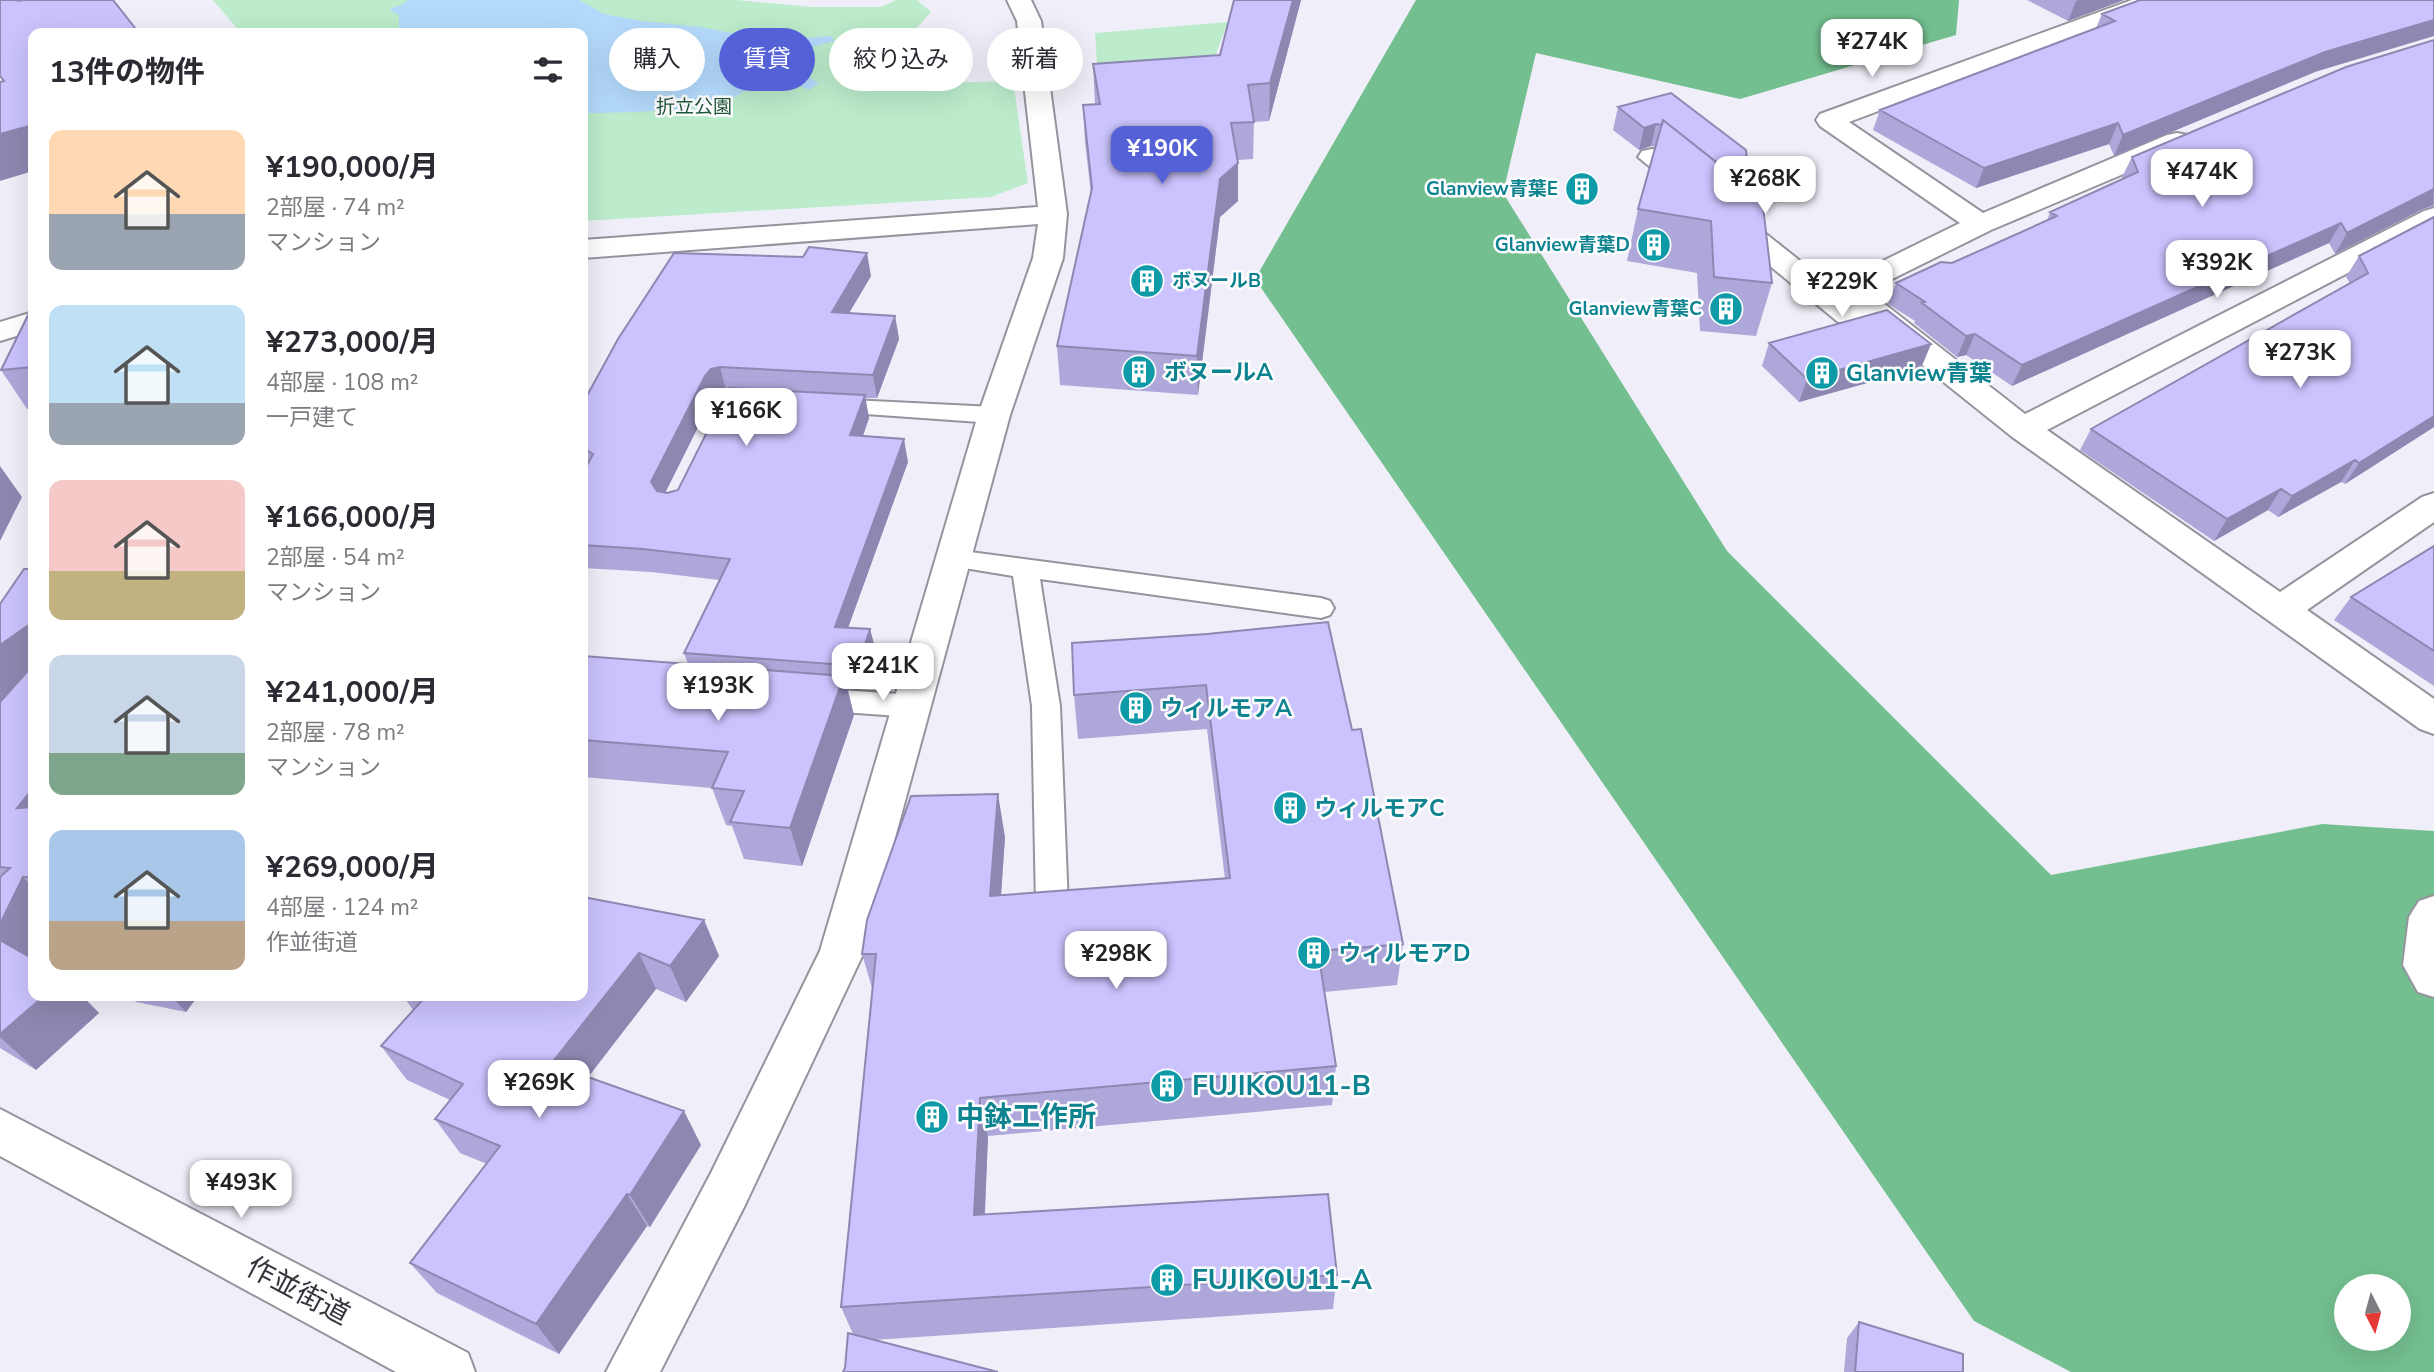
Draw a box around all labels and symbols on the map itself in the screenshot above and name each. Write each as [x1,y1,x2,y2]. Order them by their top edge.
pin: ¥274K [1823,20,1921,79]
park label: 折立公園 [656,94,732,120]
pin: ¥190K [1113,127,1211,186]
pin: ¥474K [2153,150,2251,209]
pin: ¥268K [1716,156,1814,216]
building icon: Glanview青葉E [1563,170,1601,208]
place label: Glanview青葉E [1426,176,1558,202]
building icon: Glanview青葉D [1635,226,1673,264]
place label: Glanview青葉D [1495,232,1630,258]
pin: ¥392K [2168,240,2266,300]
pin: ¥229K [1793,260,1891,319]
building icon: ボヌールB [1128,262,1166,300]
place label: ボヌールB [1172,268,1261,294]
building icon: Glanview青葉C [1707,290,1745,328]
place label: Glanview青葉C [1568,296,1702,322]
pin: ¥273K [2251,330,2349,390]
building icon: ボヌールA [1120,353,1158,391]
building icon: Glanview青葉 [1803,354,1841,392]
place label: ボヌールA [1164,357,1274,388]
place label: Glanview青葉 [1846,358,1992,389]
pin: ¥166K [697,388,795,448]
pin: ¥241K [834,644,932,703]
pin: ¥193K [669,664,767,723]
building icon: ウィルモアA [1117,689,1155,727]
place label: ウィルモアA [1160,693,1293,724]
building icon: ウィルモアC [1271,789,1309,827]
place label: ウィルモアC [1314,793,1445,824]
pin: ¥298K [1067,932,1165,991]
building icon: ウィルモアD [1295,934,1333,972]
place label: ウィルモアD [1338,938,1471,969]
pin: ¥269K [490,1060,588,1120]
building icon: FUJIKOU11-B [1148,1067,1186,1105]
place label: FUJIKOU11-B [1192,1067,1371,1105]
building icon: 中鉢工作所 [913,1098,951,1136]
place label: 中鉢工作所 [956,1098,1096,1136]
pin: ¥493K [192,1160,290,1220]
street label: 作並街道 [240,1248,356,1334]
building icon: FUJIKOU11-A [1148,1261,1186,1299]
place label: FUJIKOU11-A [1192,1261,1372,1299]
north arrow [2334,1274,2412,1351]

